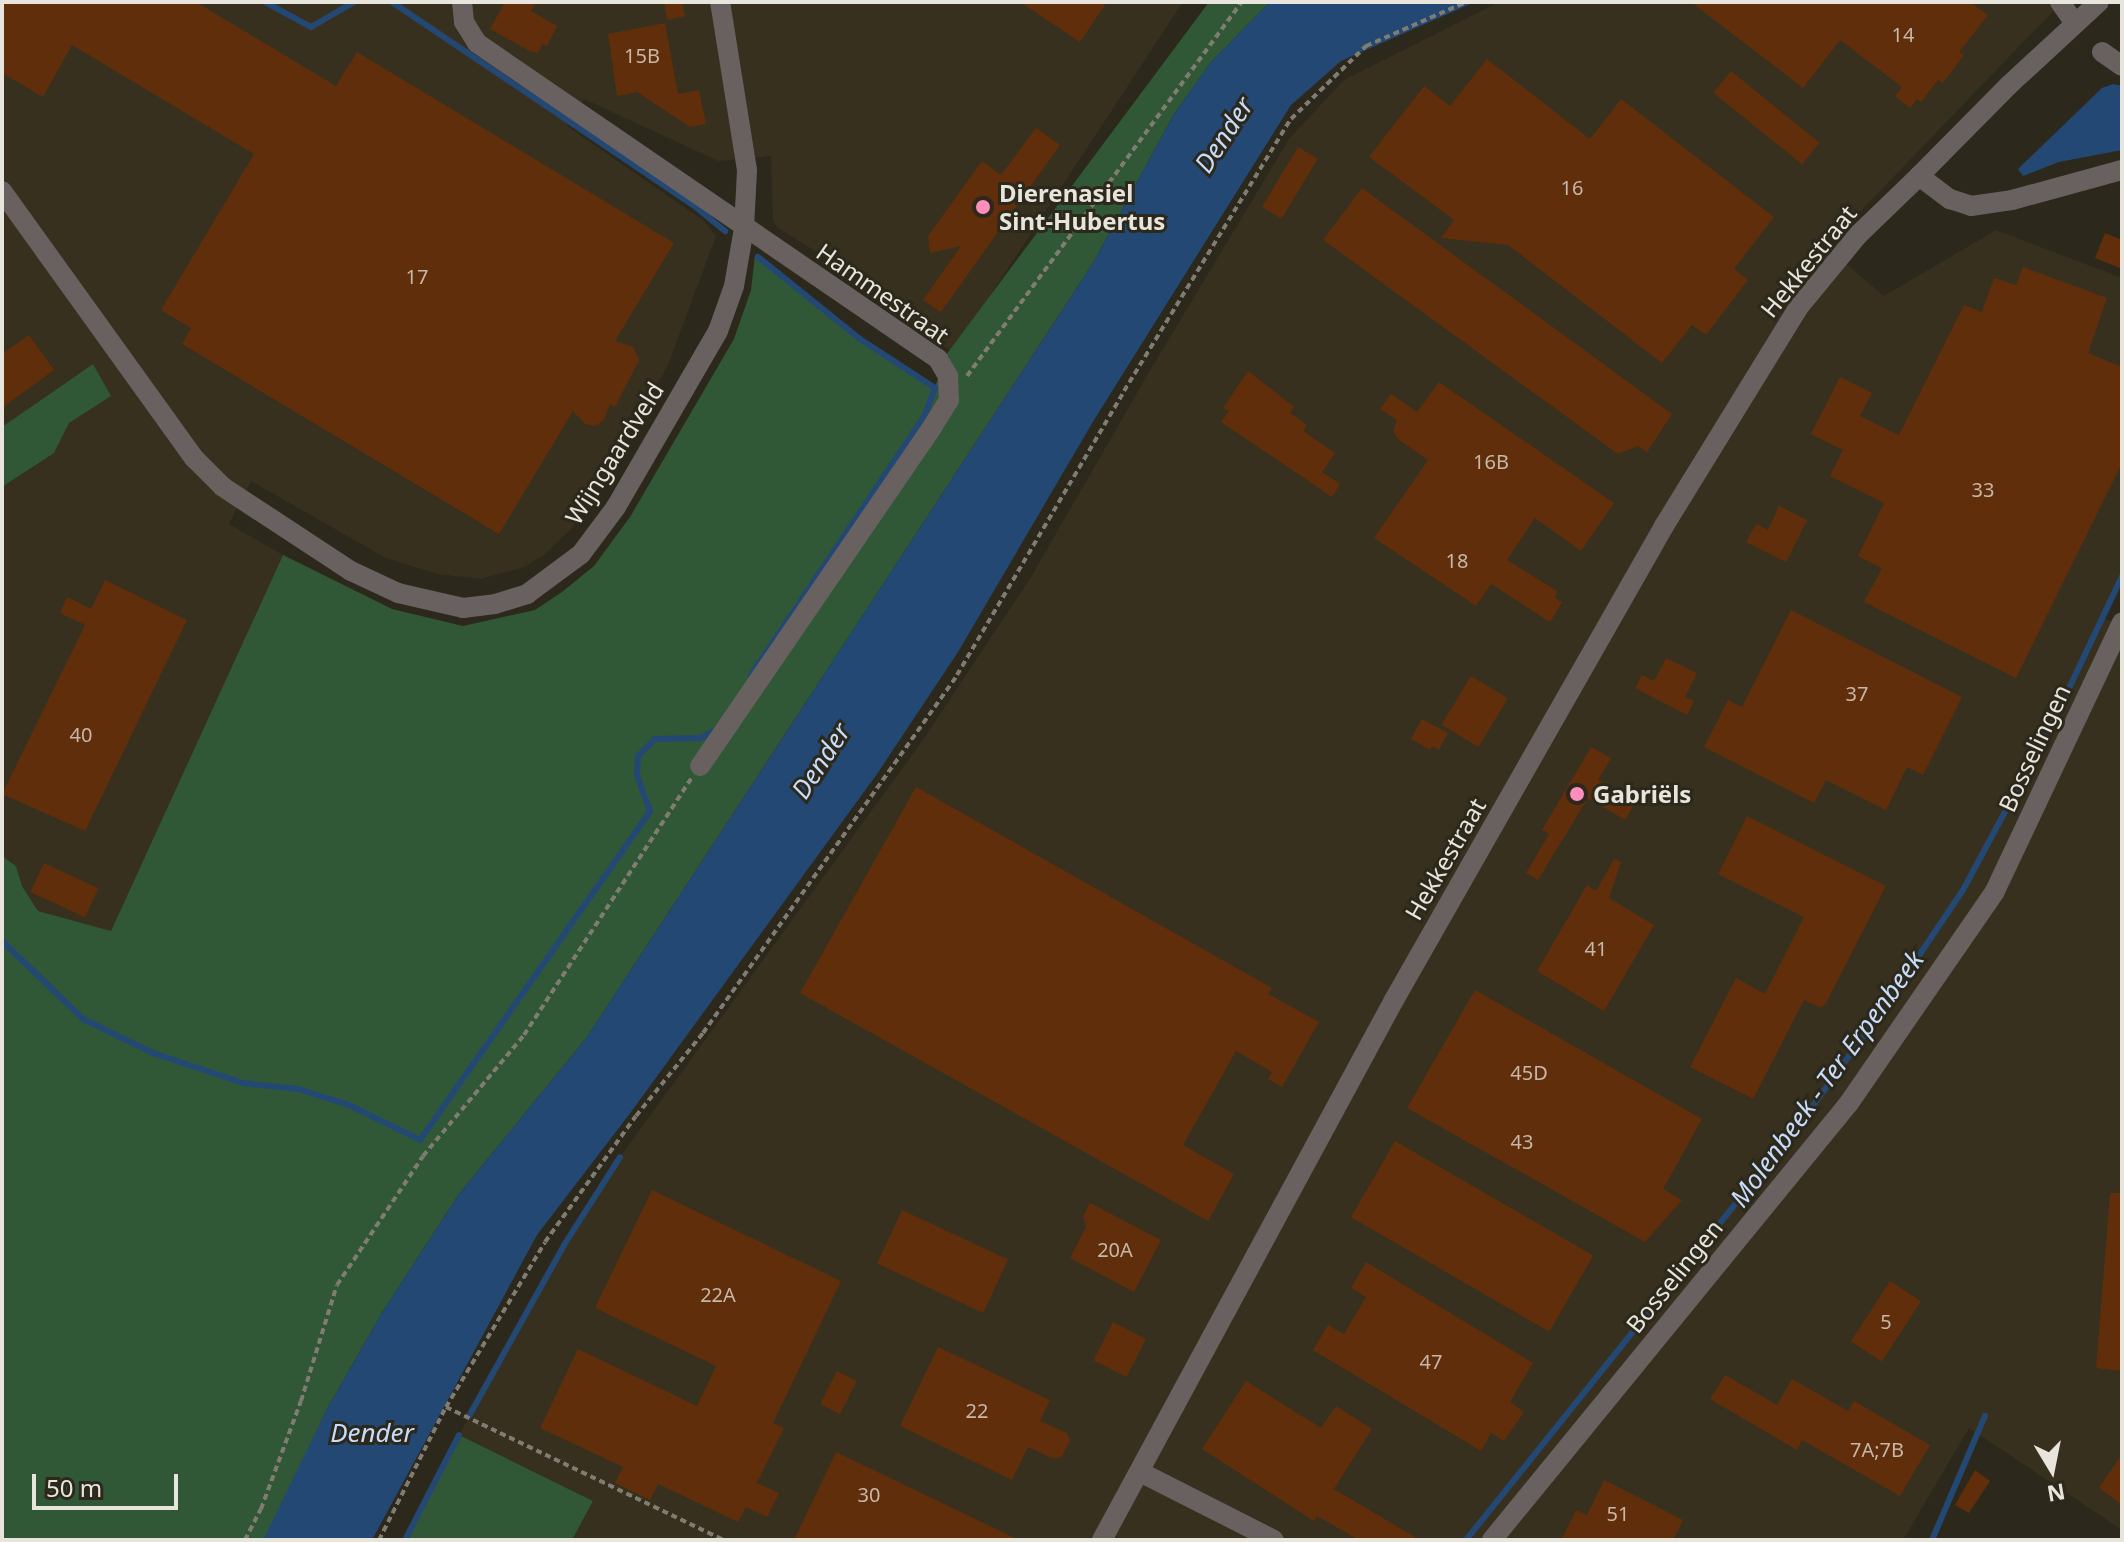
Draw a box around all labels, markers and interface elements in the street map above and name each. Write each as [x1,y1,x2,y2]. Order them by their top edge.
house number: 14 [1892,22,1914,46]
house number: 15B [624,43,660,67]
water label: Dender [1188,91,1260,179]
house number: 16 [1561,175,1583,199]
place label: Dierenasiel Sint-Hubertus [999,179,1165,235]
marker: Dierenasiel Sint-Hubertus [974,198,992,216]
street label: Hekkestraat [1754,199,1862,323]
street label: Hammestraat [811,237,955,349]
house number: 17 [406,264,428,288]
street label: Wijngaardveld [559,377,669,529]
house number: 16B [1473,449,1509,473]
house number: 33 [1972,477,1994,501]
house number: 18 [1446,548,1468,572]
street label: Bosselingen [1992,680,2076,816]
house number: 37 [1846,681,1868,705]
water label: Dender [785,717,857,805]
house number: 40 [70,722,92,746]
place label: Gabriëls [1593,780,1691,808]
marker: Gabriëls [1568,785,1586,803]
street label: Hekkestraat [1399,793,1491,925]
house number: 41 [1585,936,1607,960]
water label: Molenbeek - Ter Erpenbeek [1724,945,1930,1213]
house number: 45D [1510,1060,1548,1084]
house number: 43 [1511,1129,1533,1153]
street label: Bosselingen [1620,1214,1728,1338]
house number: 20A [1097,1237,1133,1261]
house number: 22A [700,1282,736,1306]
house number: 5 [1880,1309,1892,1333]
house number: 47 [1420,1349,1442,1373]
house number: 22 [966,1398,988,1422]
water label: Dender [330,1417,414,1449]
north arrow [2012,1430,2092,1510]
house number: 7A;7B [1850,1437,1904,1461]
scale bar [36,1458,182,1508]
text: 50 m [46,1471,102,1504]
text: N [2045,1477,2068,1510]
house number: 30 [858,1482,880,1506]
house number: 51 [1607,1501,1629,1525]

